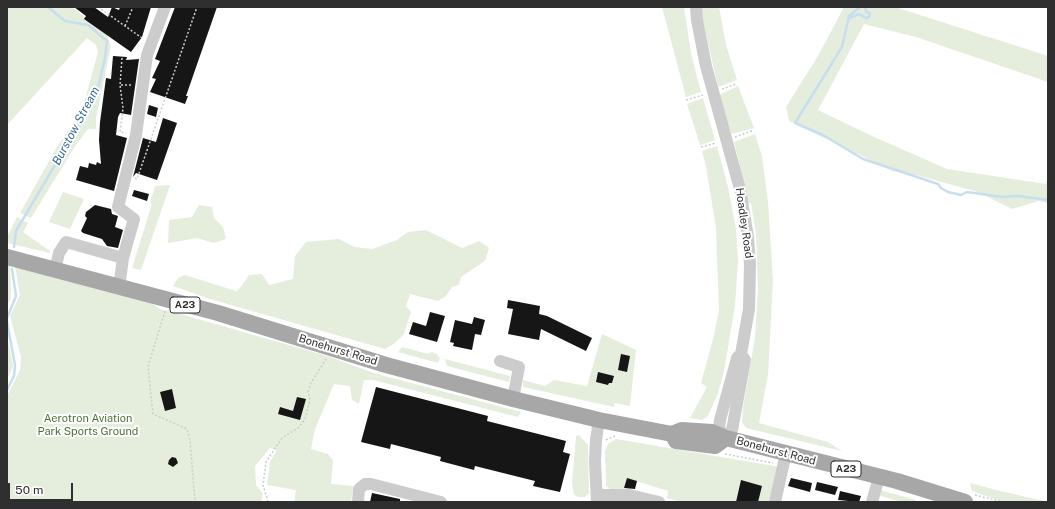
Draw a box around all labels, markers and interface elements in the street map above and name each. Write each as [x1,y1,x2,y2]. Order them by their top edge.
water label: Burstow Stream [49,84,103,168]
street label: Hoadley Road [733,187,755,259]
road number: A23 [170,297,200,313]
street label: Bonehurst Road [297,332,379,368]
park label: Aerotron Aviation Park Sports Ground [38,412,138,438]
street label: Bonehurst Road [735,434,817,468]
road number: A23 [831,461,861,477]
scale bar [10,475,75,501]
text: 50 m [15,483,43,497]

